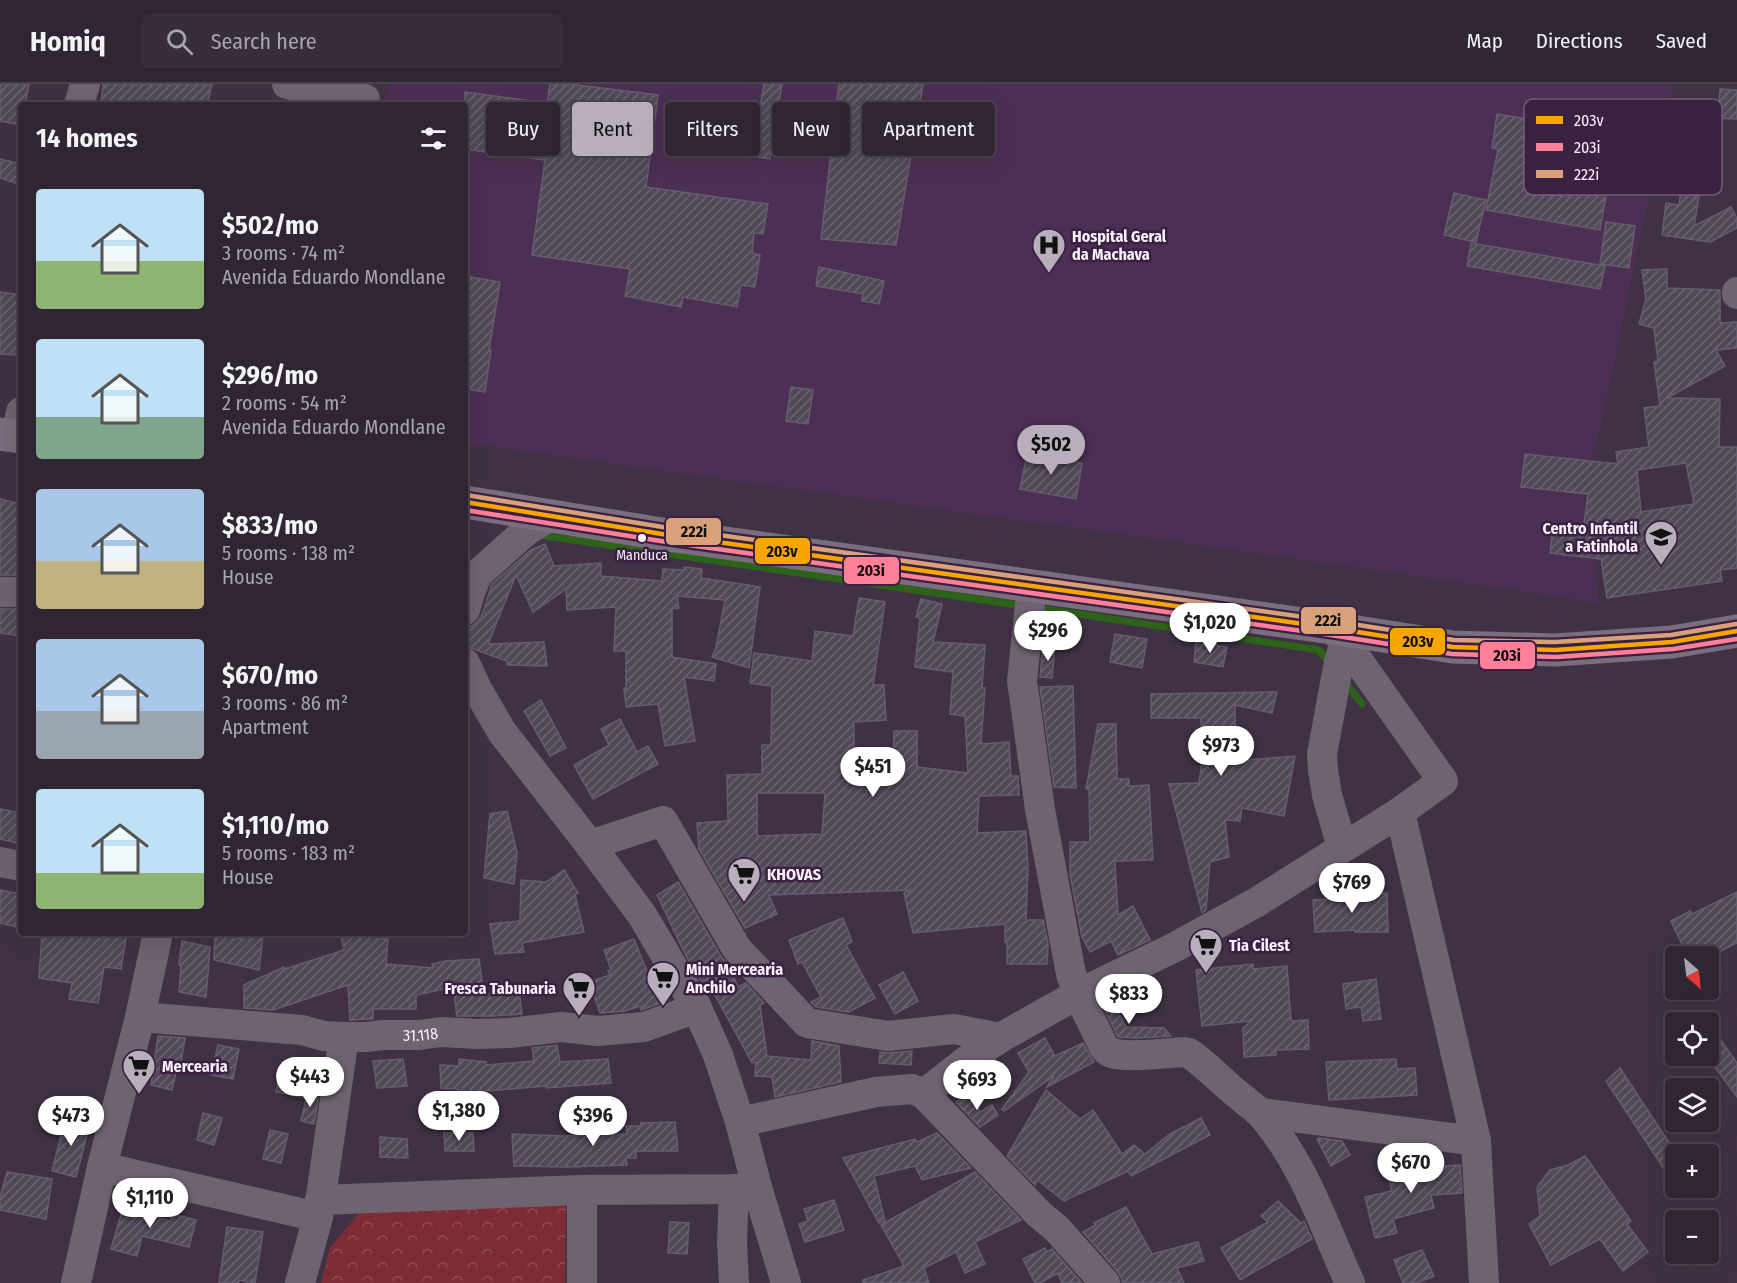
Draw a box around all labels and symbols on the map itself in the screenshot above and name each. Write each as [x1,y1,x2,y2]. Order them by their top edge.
legend [1524,99,1722,195]
text: 203v [1574,111,1604,130]
text: 203i [1574,138,1600,157]
text: 222i [1574,165,1599,184]
hospital icon: Hospital Geral da Machava [1031,227,1067,274]
place label: Hospital Geral da Machava [1072,227,1167,264]
pin: $502 [1015,425,1087,476]
line badge: 222i [665,517,722,546]
place label: Centro Infantil a Fatinhola [1542,519,1639,556]
school or university icon: Centro Infantil a Fatinhola [1643,519,1679,566]
text: 222i [680,522,707,541]
marker: Manduca [636,532,648,544]
line badge: 203v [754,537,811,565]
text: 203v [765,542,798,561]
place label: Manduca [616,547,668,564]
line badge: 203i [843,556,900,585]
text: 203i [856,561,885,580]
pin: $1,020 [1161,603,1259,654]
line badge: 222i [1300,606,1357,635]
pin: $296 [1012,611,1084,662]
text: 222i [1314,611,1341,630]
line badge: 203v [1389,627,1446,656]
text: 203v [1401,632,1434,651]
line badge: 203i [1479,641,1536,670]
text: 203i [1492,646,1521,665]
pin: $973 [1185,726,1257,777]
pin: $451 [837,747,909,798]
supermarket icon: KHOVAS [726,856,762,903]
pin: $769 [1316,863,1388,914]
place label: KHOVAS [767,865,821,884]
supermarket icon: Tia Cilest [1188,927,1224,974]
place label: Tia Cilest [1229,936,1290,955]
north arrow [1665,946,1719,1000]
supermarket icon: Mini Mercearia Anchilo [645,960,681,1007]
place label: Mini Mercearia Anchilo [685,960,783,997]
supermarket icon: Fresca Tabunaria [561,970,597,1017]
pin: $833 [1093,974,1165,1025]
place label: Fresca Tabunaria [445,979,556,998]
street label: 31.118 [403,1023,439,1045]
supermarket icon: Mercearia [121,1048,157,1095]
place label: Mercearia [162,1057,228,1076]
pin: $443 [274,1057,346,1108]
pin: $693 [941,1060,1013,1111]
pin: $1,380 [410,1091,508,1142]
pin: $473 [35,1096,107,1147]
pin: $396 [557,1096,629,1147]
pin: $670 [1375,1143,1447,1194]
pin: $1,110 [101,1178,199,1229]

